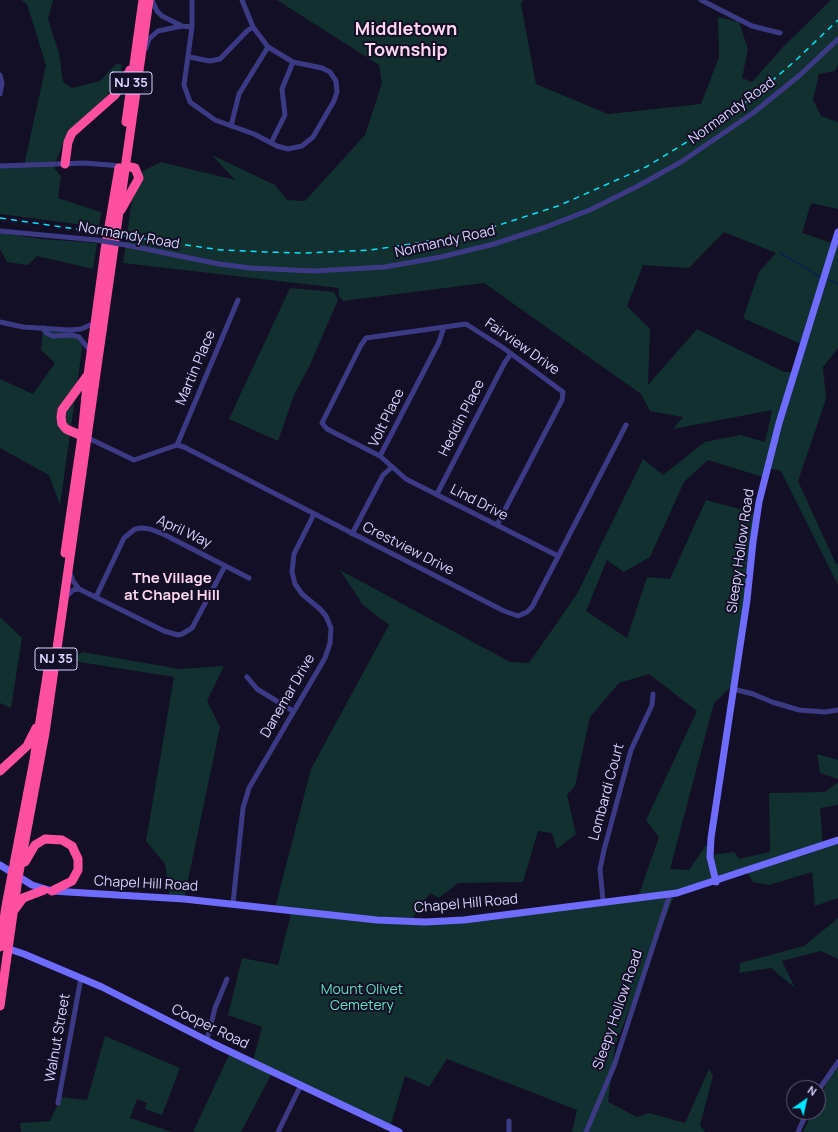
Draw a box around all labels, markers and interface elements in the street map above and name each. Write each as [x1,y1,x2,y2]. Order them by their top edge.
district label: Middletown Township [355,19,457,62]
road number: NJ 35 [110,72,152,94]
street label: Normandy Road [686,74,778,148]
street label: Normandy Road [77,219,181,253]
street label: Normandy Road [393,222,497,262]
street label: Fairview Drive [481,315,563,379]
street label: Martin Place [173,328,219,408]
street label: Heddin Place [435,377,489,459]
street label: Volt Place [366,386,408,450]
street label: Lind Drive [447,481,511,525]
street label: Sleepy Hollow Road [724,488,758,614]
street label: April Way [154,512,214,552]
street label: Crestview Drive [359,519,457,579]
district label: The Village at Chapel Hill [124,570,220,605]
road number: NJ 35 [35,648,77,670]
street label: Danemar Drive [257,651,319,741]
street label: Lombardi Court [586,742,628,842]
street label: Chapel Hill Road [94,873,198,895]
street label: Chapel Hill Road [413,891,519,917]
street label: Sleepy Hollow Road [590,948,646,1072]
park label: Mount Olivet Cemetery [321,982,403,1014]
street label: Walnut Street [42,992,74,1084]
street label: Cooper Road [169,1001,251,1053]
north arrow [786,1080,826,1120]
text: N [805,1082,820,1099]

